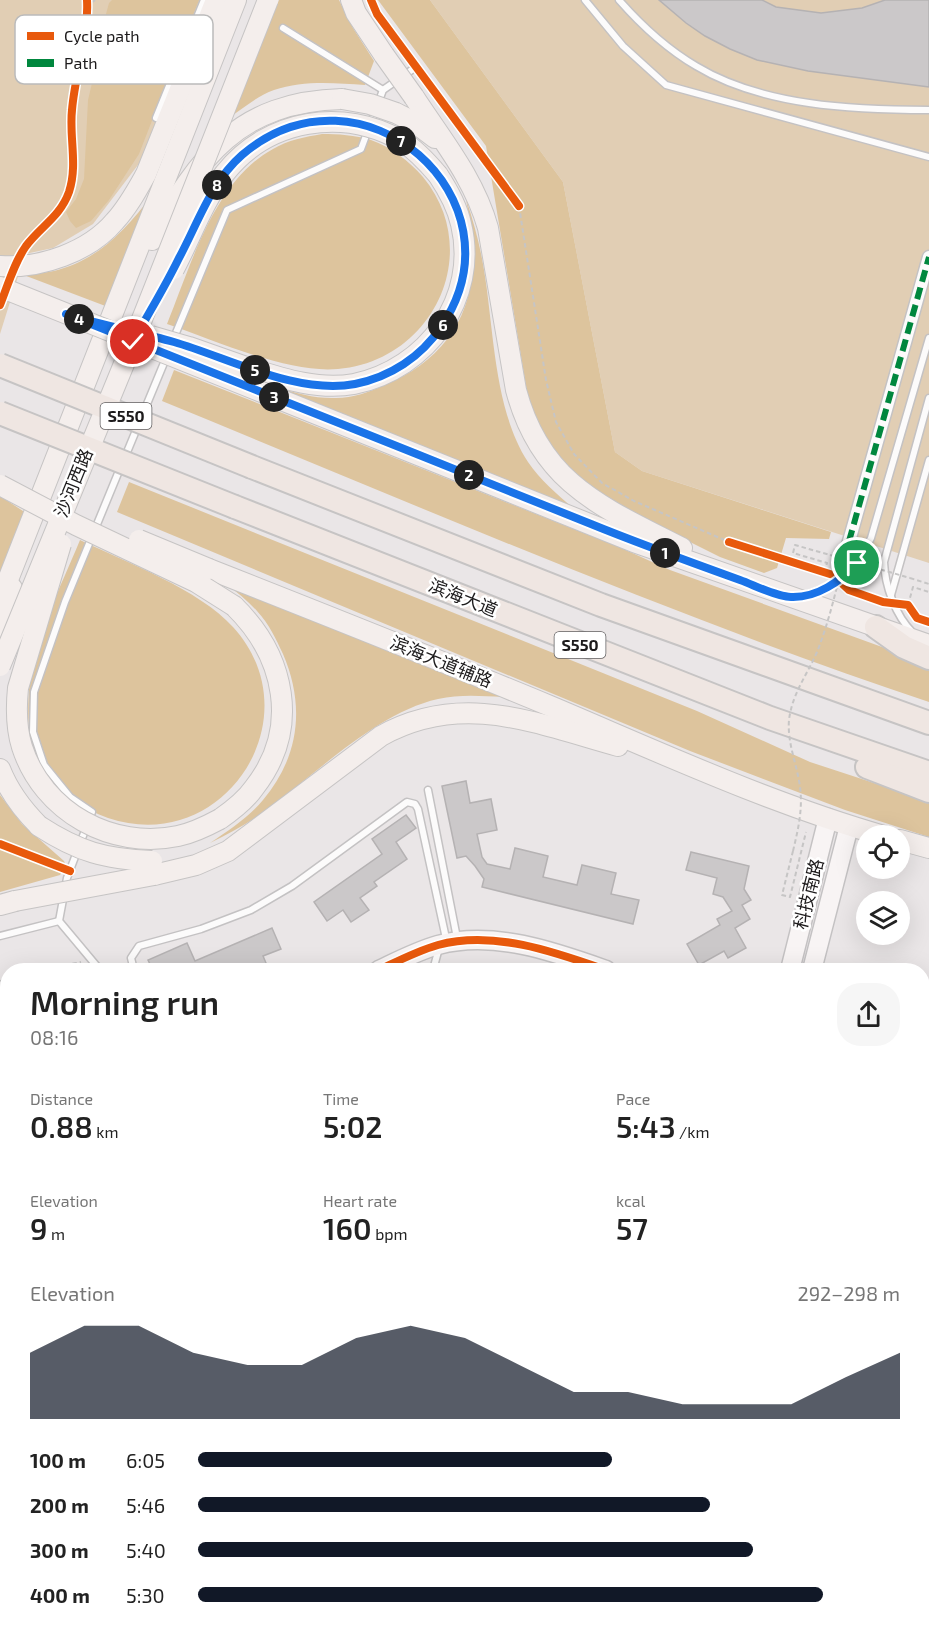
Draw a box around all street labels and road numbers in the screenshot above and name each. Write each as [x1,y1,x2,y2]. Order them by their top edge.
road number: S550 [100,403,152,429]
street label: 沙河西路 [49,445,97,520]
street label: 滨海大道 [426,573,501,621]
street label: 滨海大道辅路 [387,631,496,692]
road number: S550 [554,632,606,658]
street label: 科技南路 [789,856,827,931]

